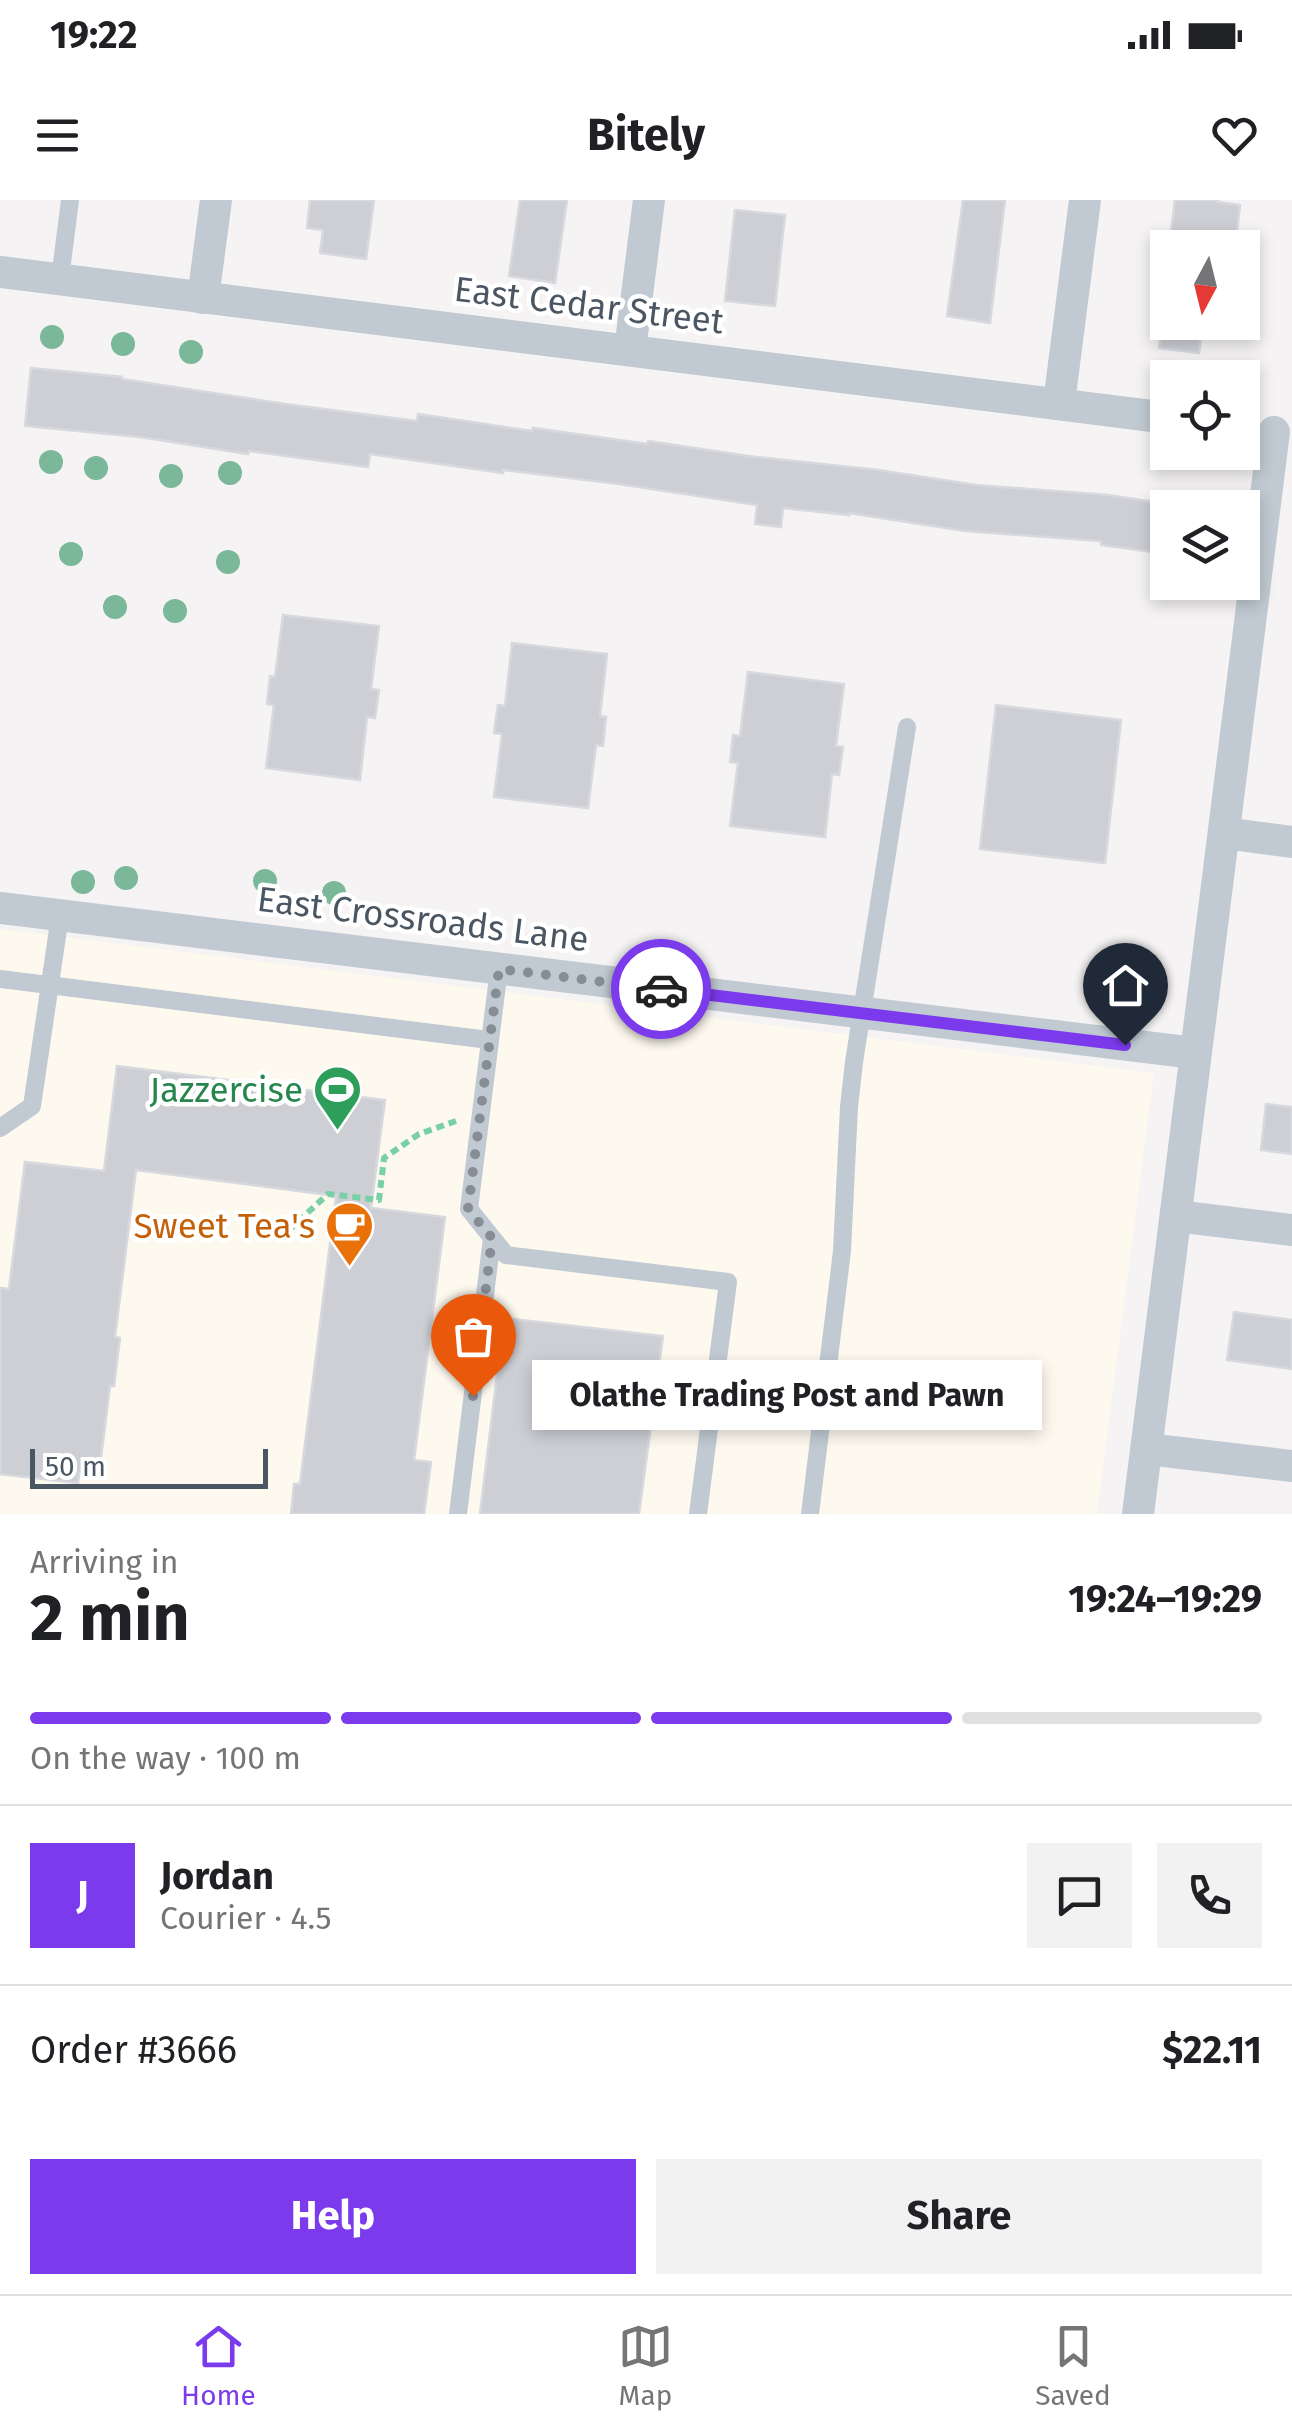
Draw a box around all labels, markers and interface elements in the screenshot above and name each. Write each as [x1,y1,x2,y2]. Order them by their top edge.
text: 19:22 [50,12,137,58]
icon: menu [30,108,85,163]
text: Bitely [587,108,705,162]
icon: heart [1207,108,1262,163]
north arrow [1150,230,1260,340]
map controls [1150,230,1260,600]
street label: East Cedar Street [452,268,726,342]
button: locate [1150,360,1260,470]
button: layers [1150,490,1260,600]
street label: East Crossroads Lane [255,878,591,960]
courier [611,939,711,1039]
pin [1083,943,1168,1046]
icon: home [1098,958,1153,1013]
icon: car [634,962,689,1017]
sports icon: Jazzercise [312,1064,364,1132]
place label: Jazzercise [149,1069,303,1111]
cafe icon: Sweet Tea's [324,1200,376,1268]
place label: Sweet Tea's [134,1205,315,1247]
pin [431,1294,516,1397]
icon: bag [446,1309,501,1364]
callout: Olathe Trading Post and Pawn [533,1361,1043,1431]
text: Olathe Trading Post and Pawn [570,1376,1004,1414]
scale bar [30,1444,268,1488]
text: 50 m [45,1450,106,1483]
text: Arriving in [30,1543,178,1581]
text: 19:24–19:29 [1068,1576,1262,1622]
text: 2 min [30,1579,190,1657]
text: On the way · 100 m [30,1739,301,1777]
button: chat [1027,1843,1132,1948]
button: phone [1157,1843,1262,1948]
text: Jordan [160,1853,274,1899]
text: J [76,1872,89,1918]
text: Courier · 4.5 [160,1899,331,1937]
text: Order #3666 [30,2027,237,2073]
text: $22.11 [1162,2027,1262,2073]
button: Help [30,2159,636,2274]
button: Share [656,2159,1262,2274]
tab: Home [181,2319,256,2412]
tab: Map [618,2319,673,2412]
tab: Saved [1035,2319,1111,2412]

